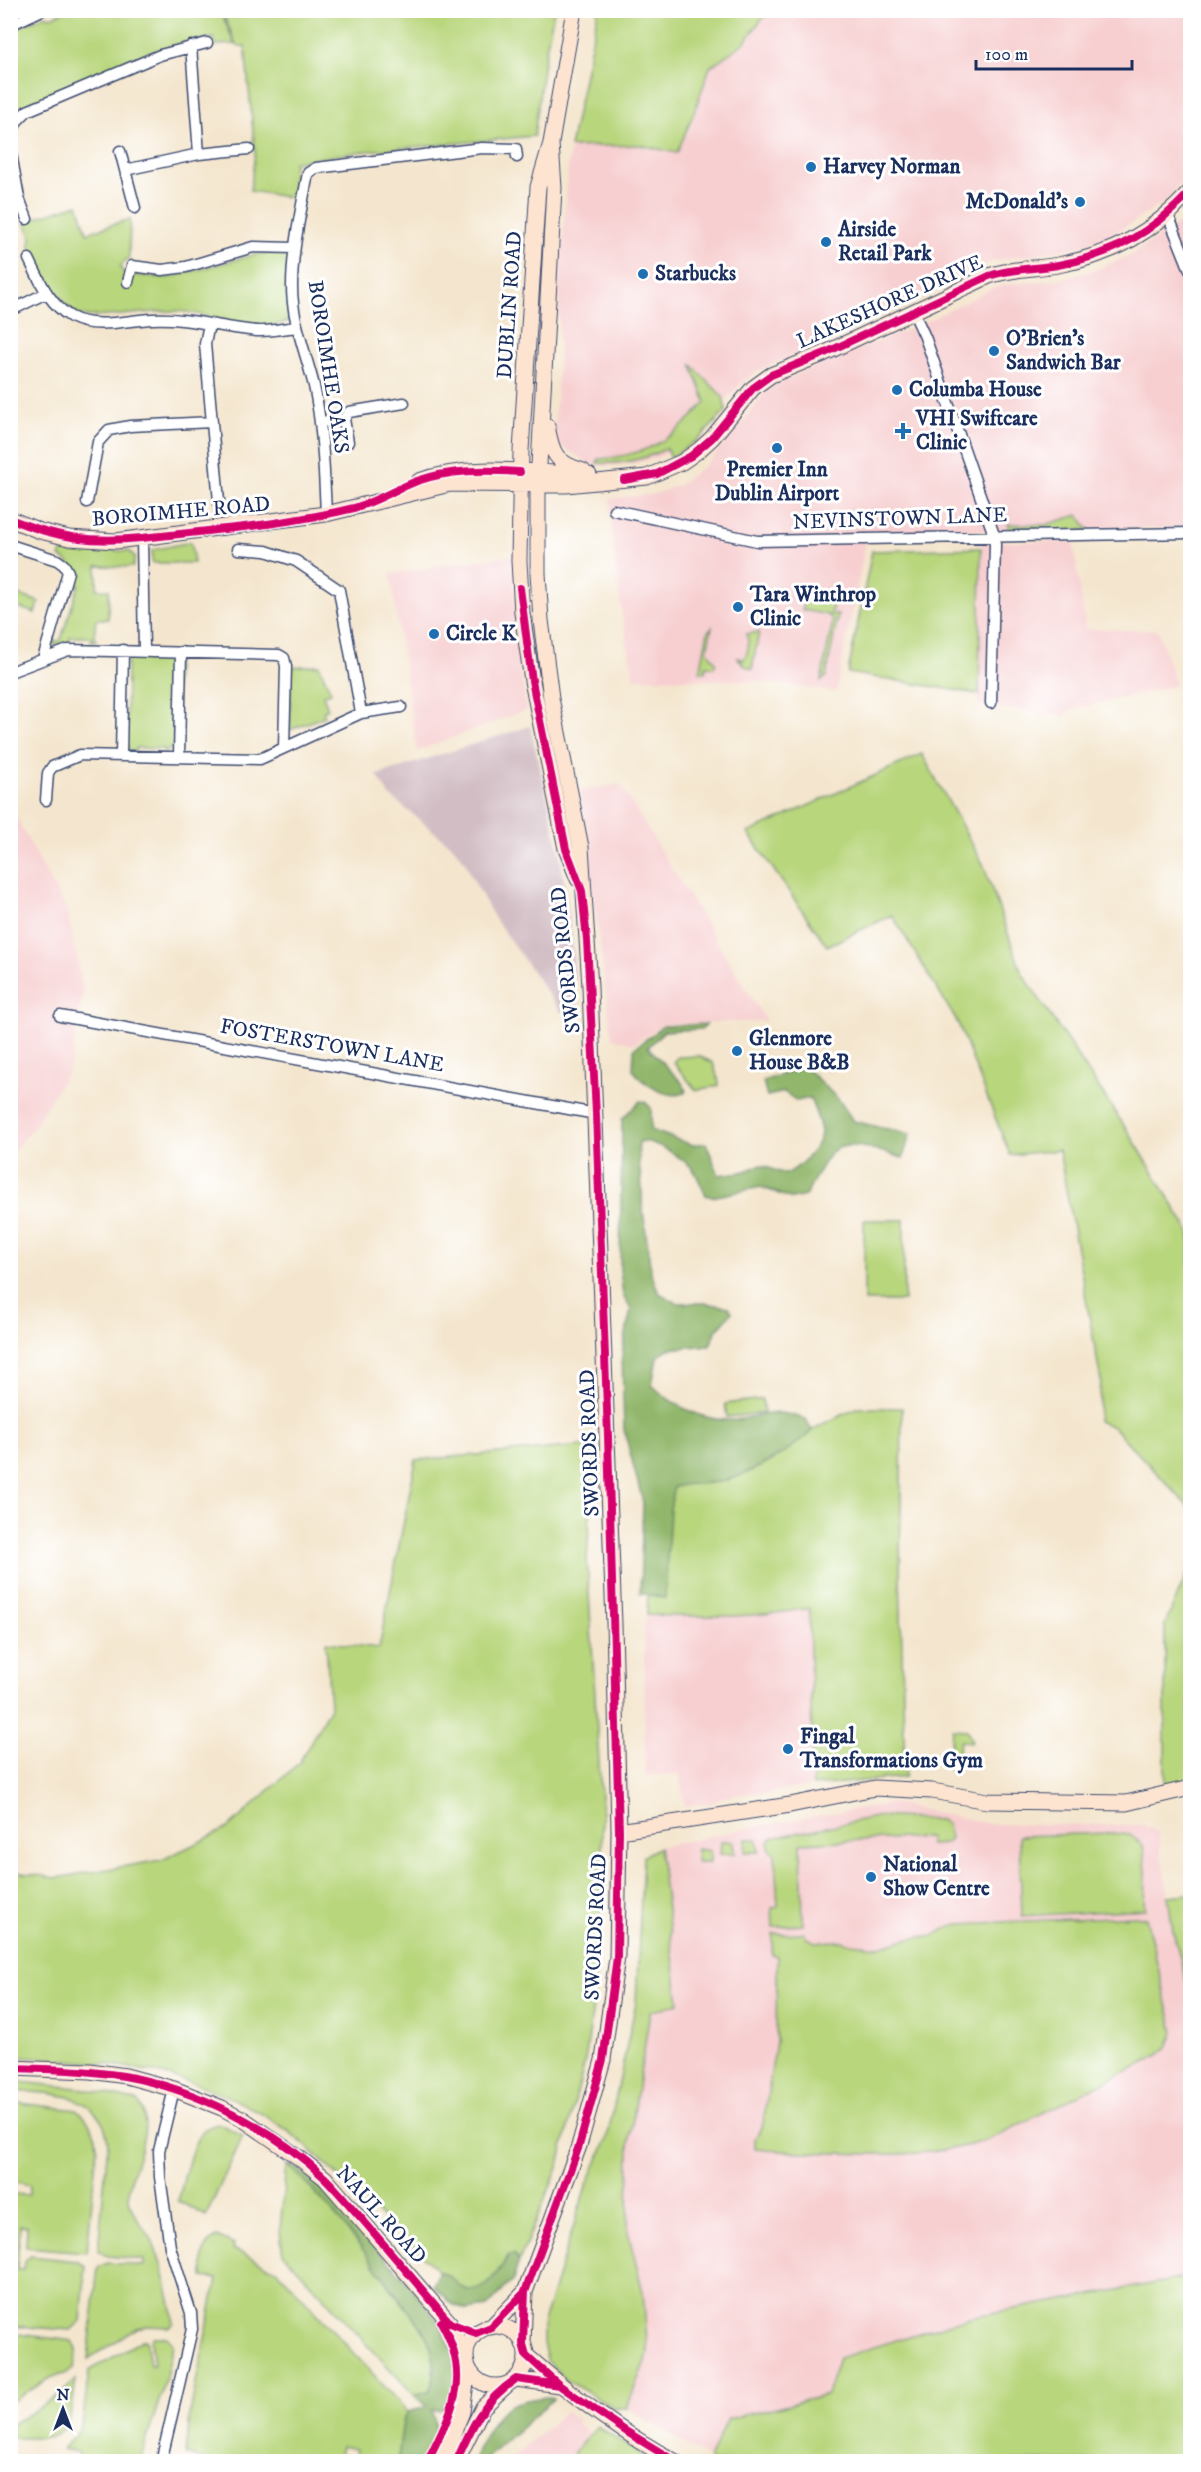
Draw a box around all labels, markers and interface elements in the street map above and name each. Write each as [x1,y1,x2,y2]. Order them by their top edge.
scale bar [976,33,1132,71]
text: 100 m [985,44,1028,66]
place label: Harvey Norman [823,154,961,180]
marker: Harvey Norman [804,160,818,174]
place label: McDonald's [965,189,1068,215]
marker: McDonald's [1073,195,1087,209]
place label: Airside Retail Park [837,217,932,267]
street label: DUBLIN ROAD [492,230,528,380]
marker: Airside Retail Park [819,235,833,249]
street label: LAKESHORE DRIVE [793,249,987,355]
place label: Starbucks [655,261,736,287]
marker: Starbucks [636,267,650,281]
street label: BOROIMHE OAKS [301,279,355,455]
place label: O'Brien's Sandwich Bar [1006,326,1122,376]
marker: O'Brien's Sandwich Bar [987,344,1001,358]
place label: Columba House [909,377,1042,403]
marker: Columba House [890,383,904,397]
place label: VHI Swiftcare Clinic [915,406,1038,456]
marker: VHI Swiftcare Clinic [894,422,912,440]
marker: Premier Inn Dublin Airport [770,441,784,455]
place label: Premier Inn Dublin Airport [715,457,840,507]
street label: BOROIMHE ROAD [91,491,271,533]
street label: NEVINSTOWN LANE [792,502,1008,536]
place label: Tara Winthrop Clinic [749,582,876,632]
marker: Tara Winthrop Clinic [731,600,745,614]
place label: Circle K [446,621,518,647]
marker: Circle K [427,627,441,641]
street label: SWORDS ROAD [545,885,587,1035]
street label: FOSTERSTOWN LANE [218,1013,446,1079]
place label: Glenmore House B&B [749,1026,850,1076]
marker: Glenmore House B&B [730,1044,744,1058]
street label: SWORDS ROAD [574,1369,606,1517]
place label: Fingal Transformations Gym [799,1724,983,1774]
marker: Fingal Transformations Gym [781,1742,795,1756]
place label: National Show Centre [883,1852,990,1902]
street label: SWORDS ROAD [579,1853,613,2001]
marker: National Show Centre [864,1870,878,1884]
street label: NAUL ROAD [330,2161,432,2269]
north arrow [33,2379,93,2439]
text: N [56,2385,70,2405]

